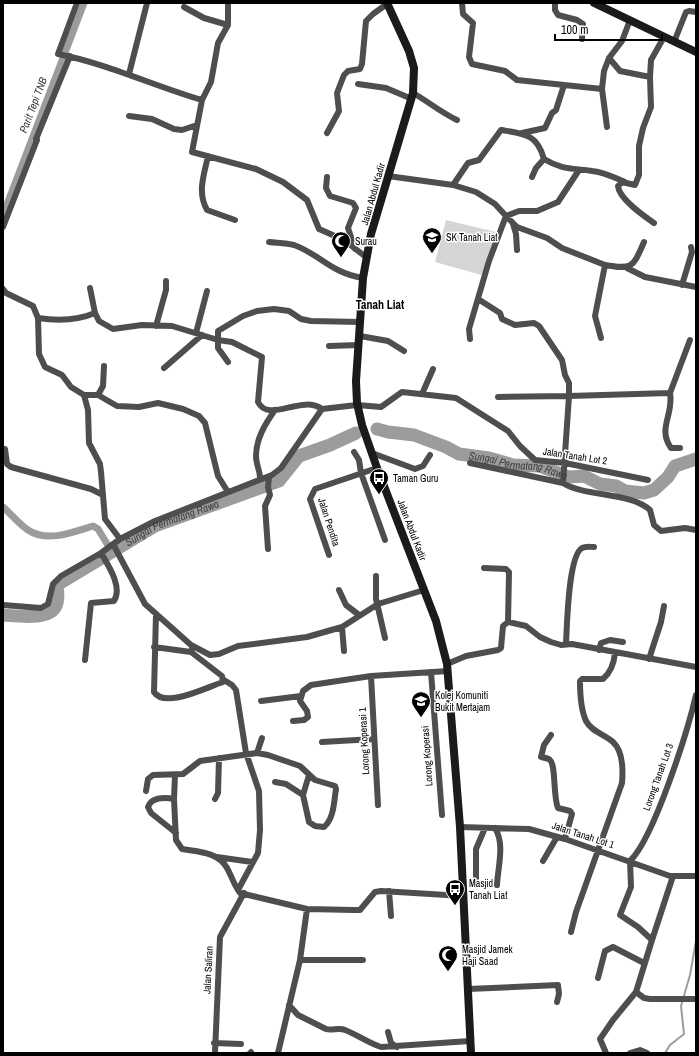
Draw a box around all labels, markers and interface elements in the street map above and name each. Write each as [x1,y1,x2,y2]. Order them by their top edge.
scale bar [555,16,662,42]
text: 100 m [561,22,588,38]
water label: Parit Tepi TNB [16,75,50,135]
street label: Jalan Abdul Kadir [358,161,388,227]
school or university icon: SK Tanah Liat [421,226,443,254]
mosque icon: Surau [330,230,352,258]
place label: SK Tanah Liat [446,231,498,244]
place label: Surau [355,235,377,248]
district label: Tanah Liat [356,297,405,313]
street label: Jalan Tanah Lot 2 [542,445,608,468]
water label: Sungai Permatang Rawa [468,448,569,483]
bus stop icon: Taman Guru [368,467,390,495]
place label: Taman Guru [393,472,438,485]
water label: Sungai Permatang Rawa [123,496,221,549]
street label: Jalan Pendita [315,496,343,548]
street label: Jalan Abdul Kadir [394,498,430,563]
place label: Kolej Komuniti Bukit Mertajam [435,689,490,714]
school or university icon: Kolej Komuniti Bukit Mertajam [410,690,432,718]
street label: Lorong Koperasi 1 [356,707,372,775]
street label: Lorong Koperasi [418,725,436,787]
street label: Lorong Tanah Lot 3 [640,741,676,812]
street label: Jalan Tanah Lot 1 [550,819,616,851]
place label: Masjid Tanah Liat [469,877,508,902]
bus stop icon: Masjid Tanah Liat [444,878,466,906]
place label: Masjid Jamek Haji Saad [462,943,513,968]
mosque icon: Masjid Jamek Haji Saad [437,944,459,972]
street label: Jalan Saliran [200,946,216,994]

